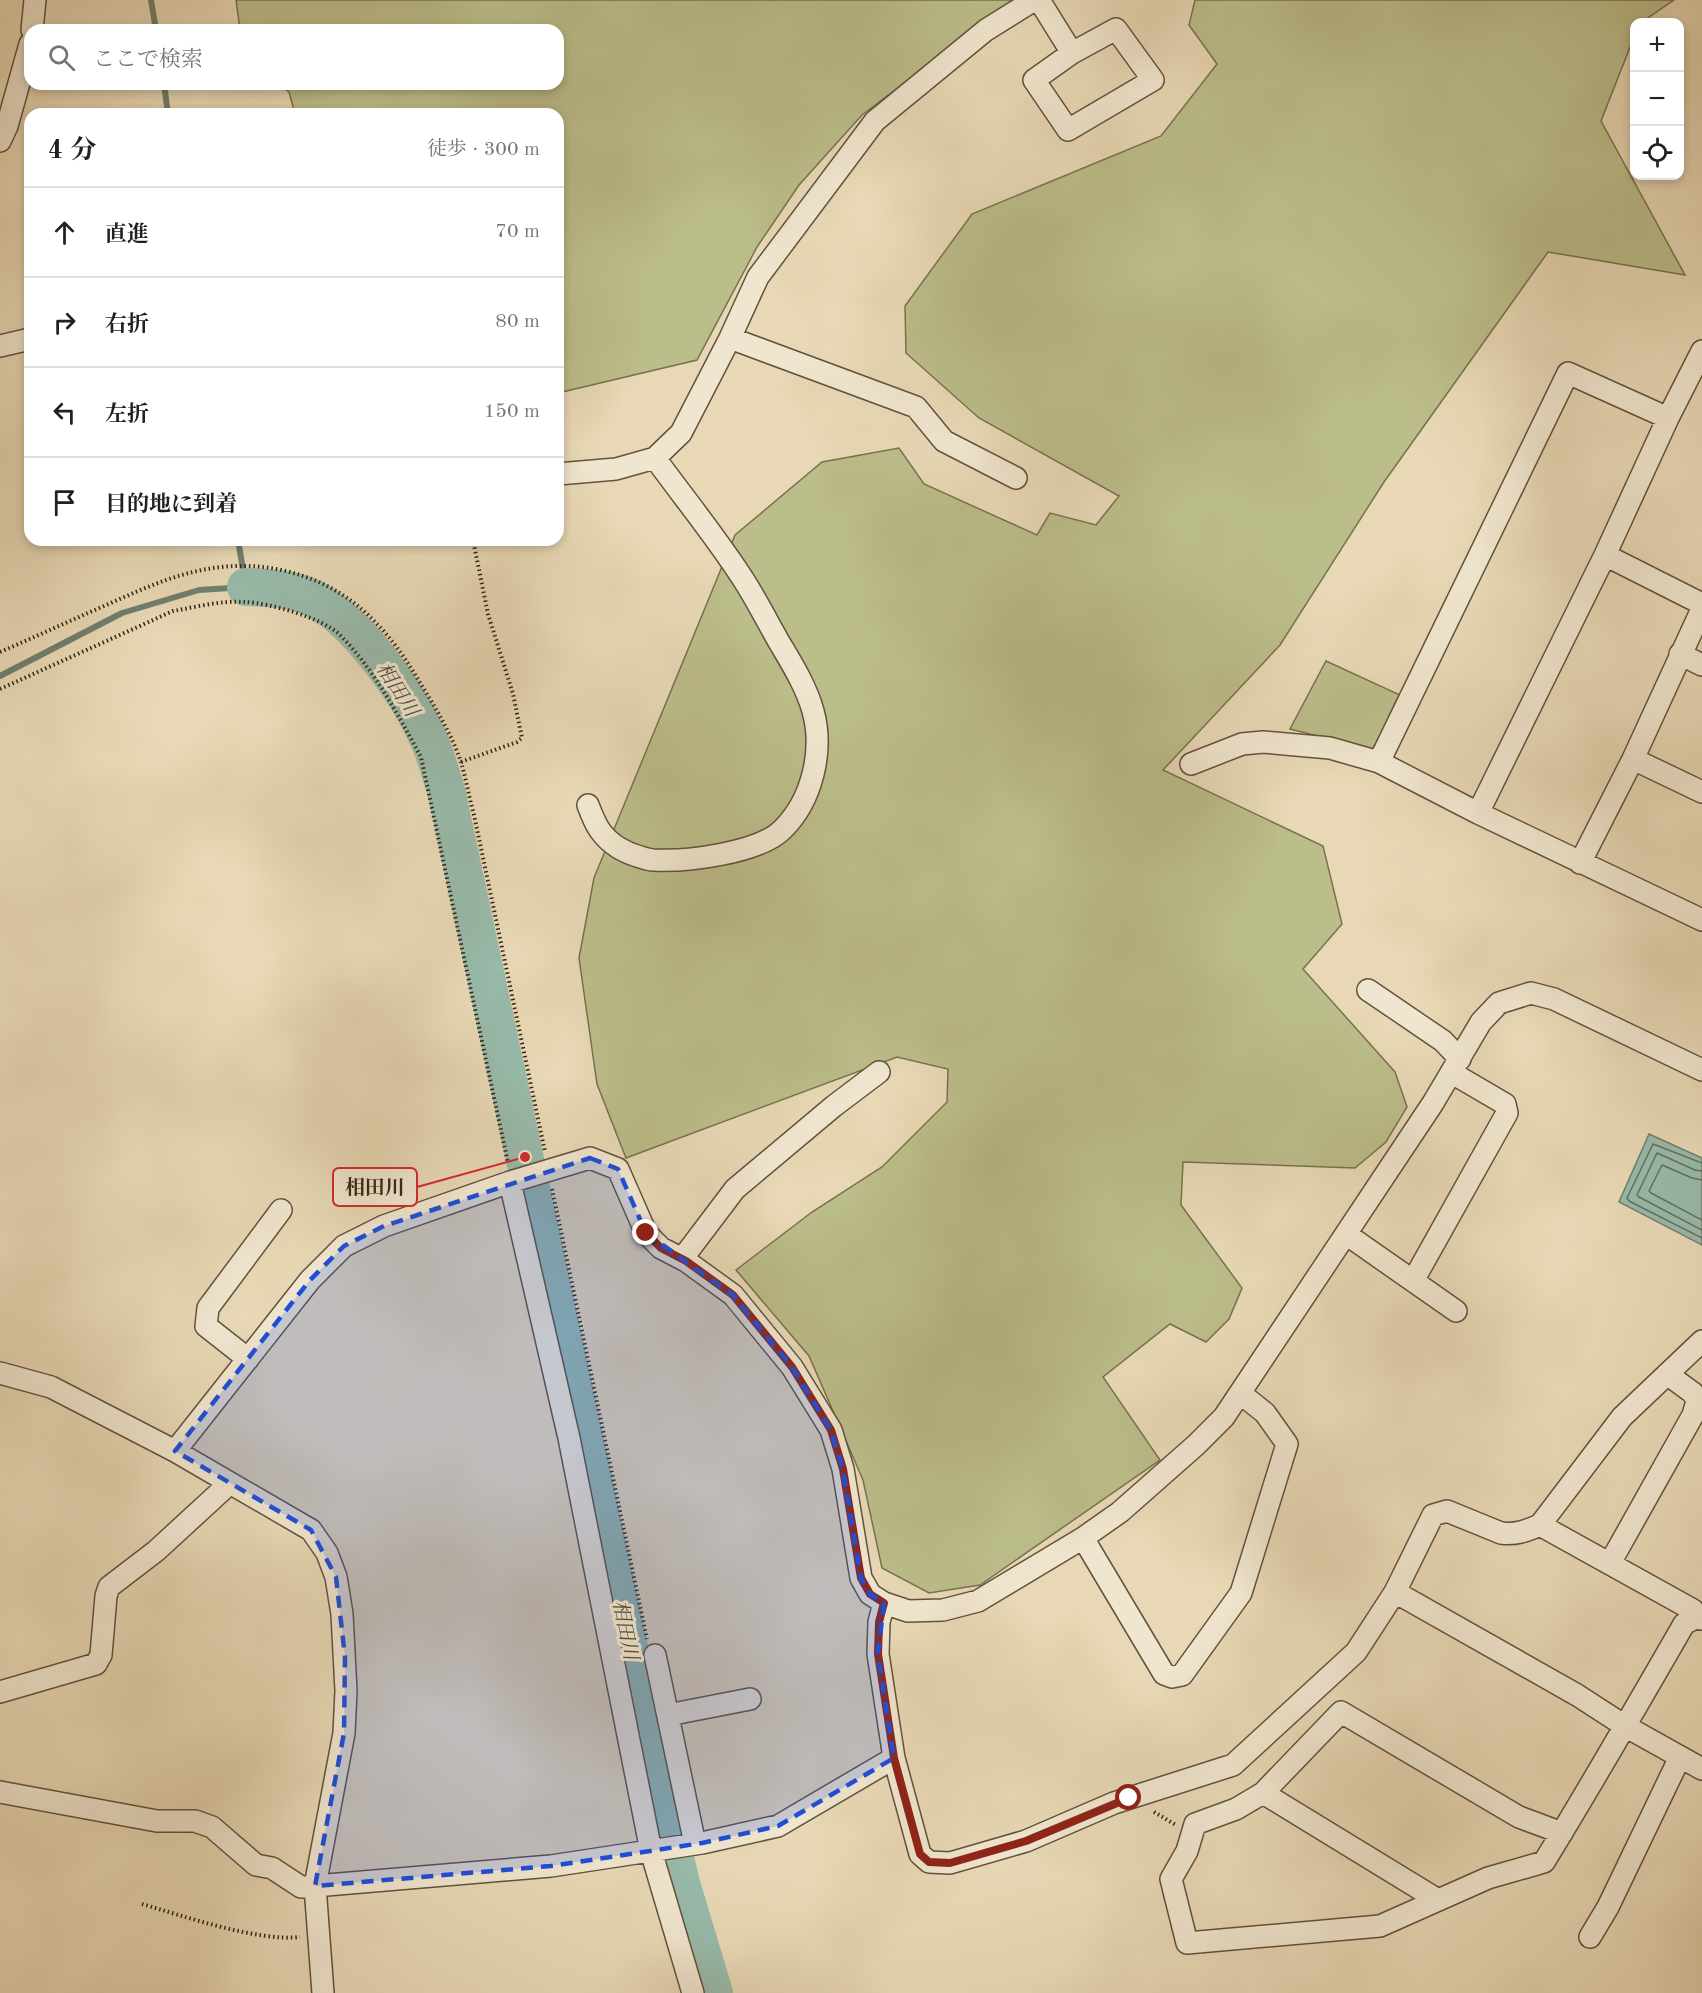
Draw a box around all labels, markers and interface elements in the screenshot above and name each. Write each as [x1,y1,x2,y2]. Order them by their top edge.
map controls [1630,18,1684,180]
button: + [1630,18,1684,72]
search box [24,24,564,90]
icon: search [45,41,78,74]
text: ここで検索 [93,49,203,71]
button: − [1630,72,1684,126]
button: locate [1630,126,1684,180]
text: 4 分 [48,138,96,164]
text: 徒歩 · 300 m [427,140,540,160]
icon: ahead [48,216,81,249]
text: 70 m [495,222,540,242]
text: 直進 [105,224,149,246]
icon: right [48,306,81,339]
text: 80 m [495,312,540,332]
text: 右折 [105,314,149,336]
icon: left [48,396,81,429]
text: 150 m [484,402,540,422]
text: 左折 [105,404,149,426]
icon: arrive [48,486,81,519]
text: 目的地に到着 [105,494,237,516]
water label: 相田川 [372,658,424,722]
callout: 相田川 [333,1168,417,1206]
text: 相田川 [345,1177,405,1199]
route end [632,1219,658,1245]
water label: 相田川 [608,1599,642,1664]
route start [1115,1784,1141,1810]

